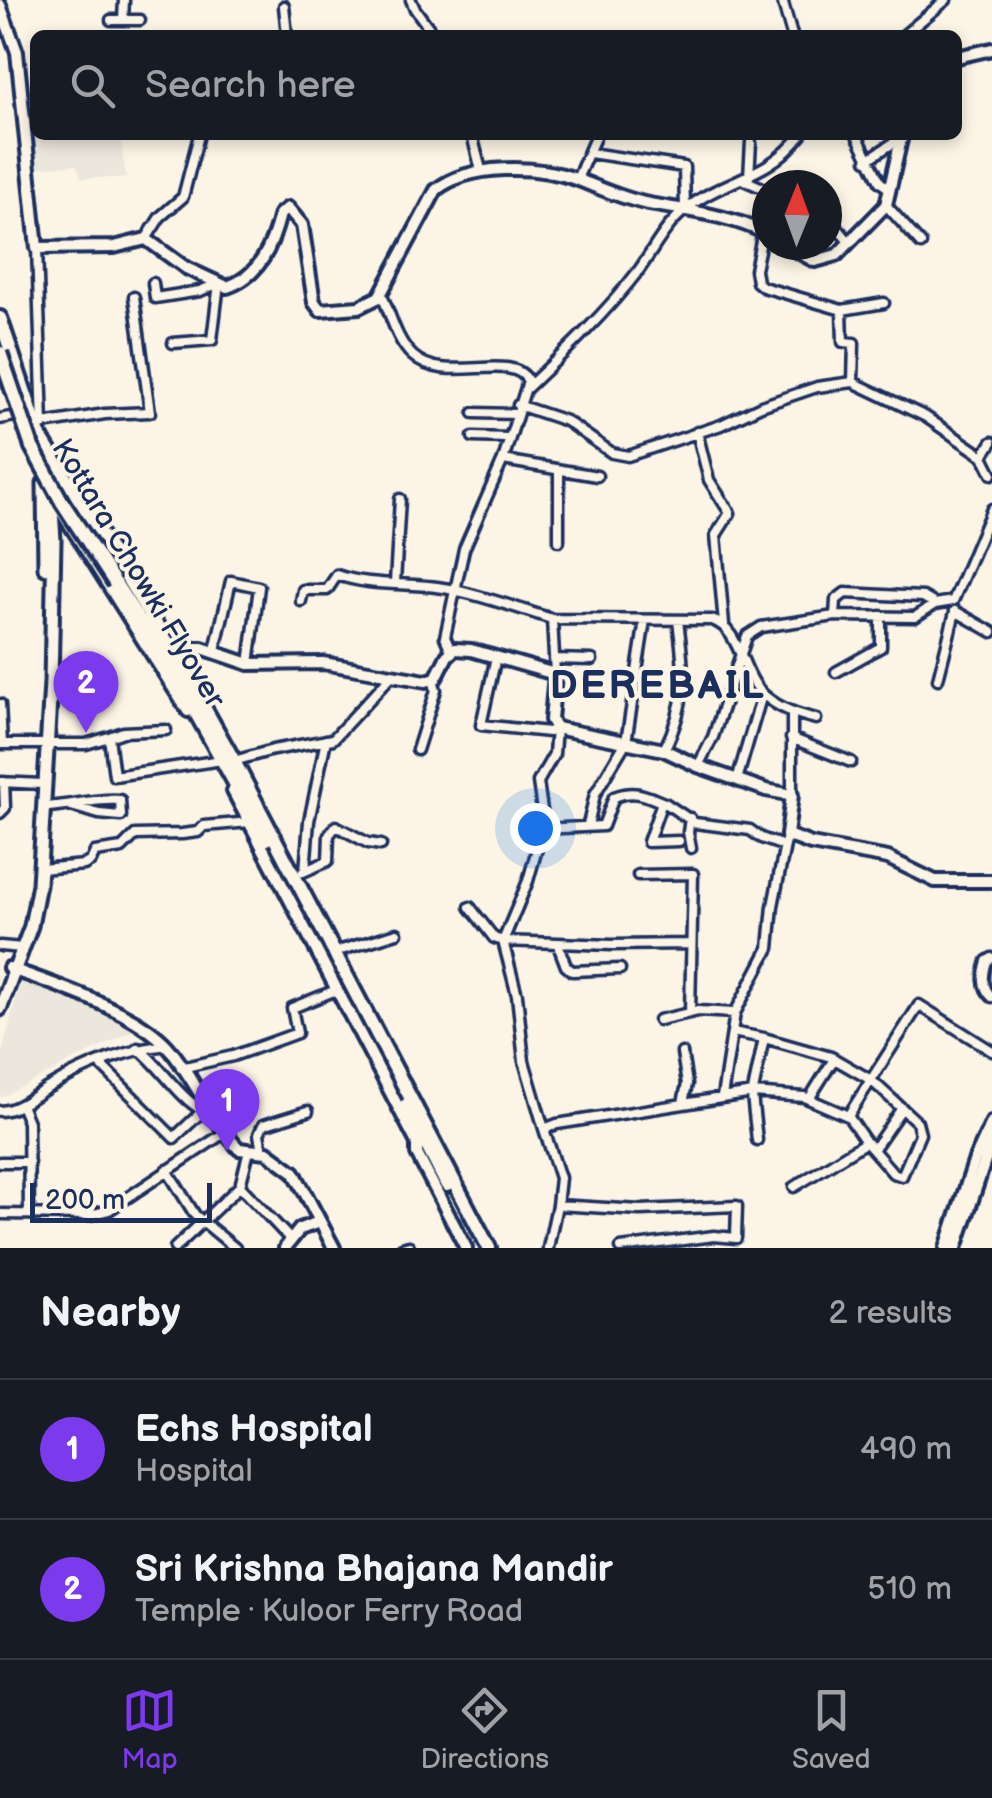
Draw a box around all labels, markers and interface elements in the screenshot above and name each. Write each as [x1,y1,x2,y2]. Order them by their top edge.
search box [30,30,962,140]
icon: search [65,58,120,113]
text: Search here [145,63,356,108]
north arrow [752,170,842,260]
street label: Kottara Chowki Flyover [44,433,233,715]
pin: 2 [54,650,118,733]
district label: DEREBAIL [550,662,766,710]
your location [510,803,561,854]
pin: 1 [194,1068,260,1151]
scale bar [30,1178,212,1222]
text: 200 m [45,1184,125,1217]
text: Nearby [40,1288,180,1339]
text: 2 results [828,1294,952,1333]
text: Echs Hospital [135,1407,373,1452]
text: 1 [66,1430,79,1469]
text: 490 m [860,1430,952,1469]
text: Hospital [135,1452,253,1491]
text: Sri Krishna Bhajana Mandir [135,1547,613,1592]
text: 2 [63,1570,82,1609]
text: 510 m [867,1570,952,1609]
text: Temple · Kuloor Ferry Road [135,1592,523,1631]
tab: Map [121,1683,178,1776]
tab: Directions [420,1683,549,1776]
tab: Saved [792,1683,871,1776]

